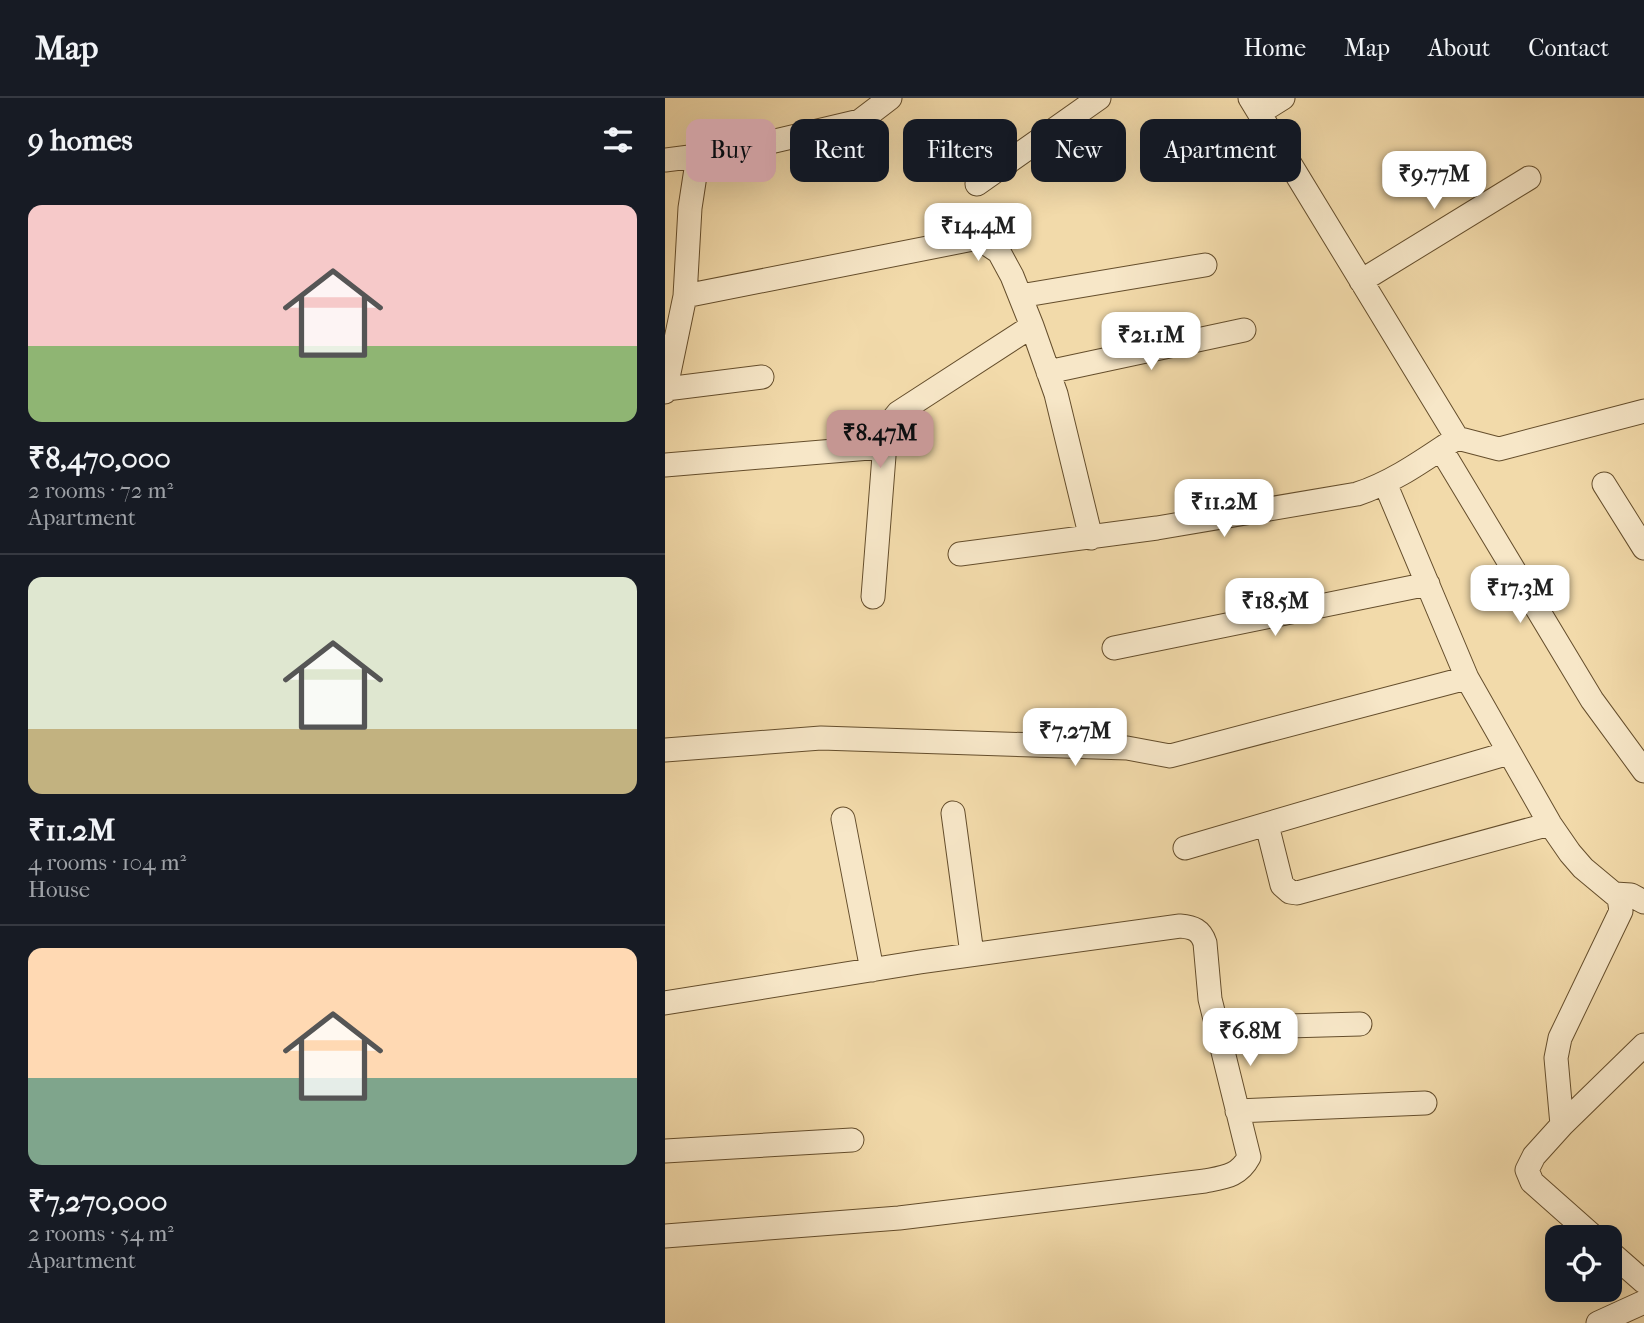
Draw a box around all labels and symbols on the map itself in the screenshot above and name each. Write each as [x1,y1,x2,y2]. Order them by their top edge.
pin: ₹9.77M [1377,152,1491,211]
pin: ₹14.4M [921,204,1035,263]
pin: ₹21.1M [1094,313,1208,372]
pin: ₹8.47M [823,410,937,470]
pin: ₹11.2M [1167,480,1281,539]
pin: ₹17.3M [1463,566,1577,625]
pin: ₹18.5M [1218,578,1332,638]
pin: ₹7.27M [1018,708,1132,768]
pin: ₹6.8M [1201,1009,1299,1068]

